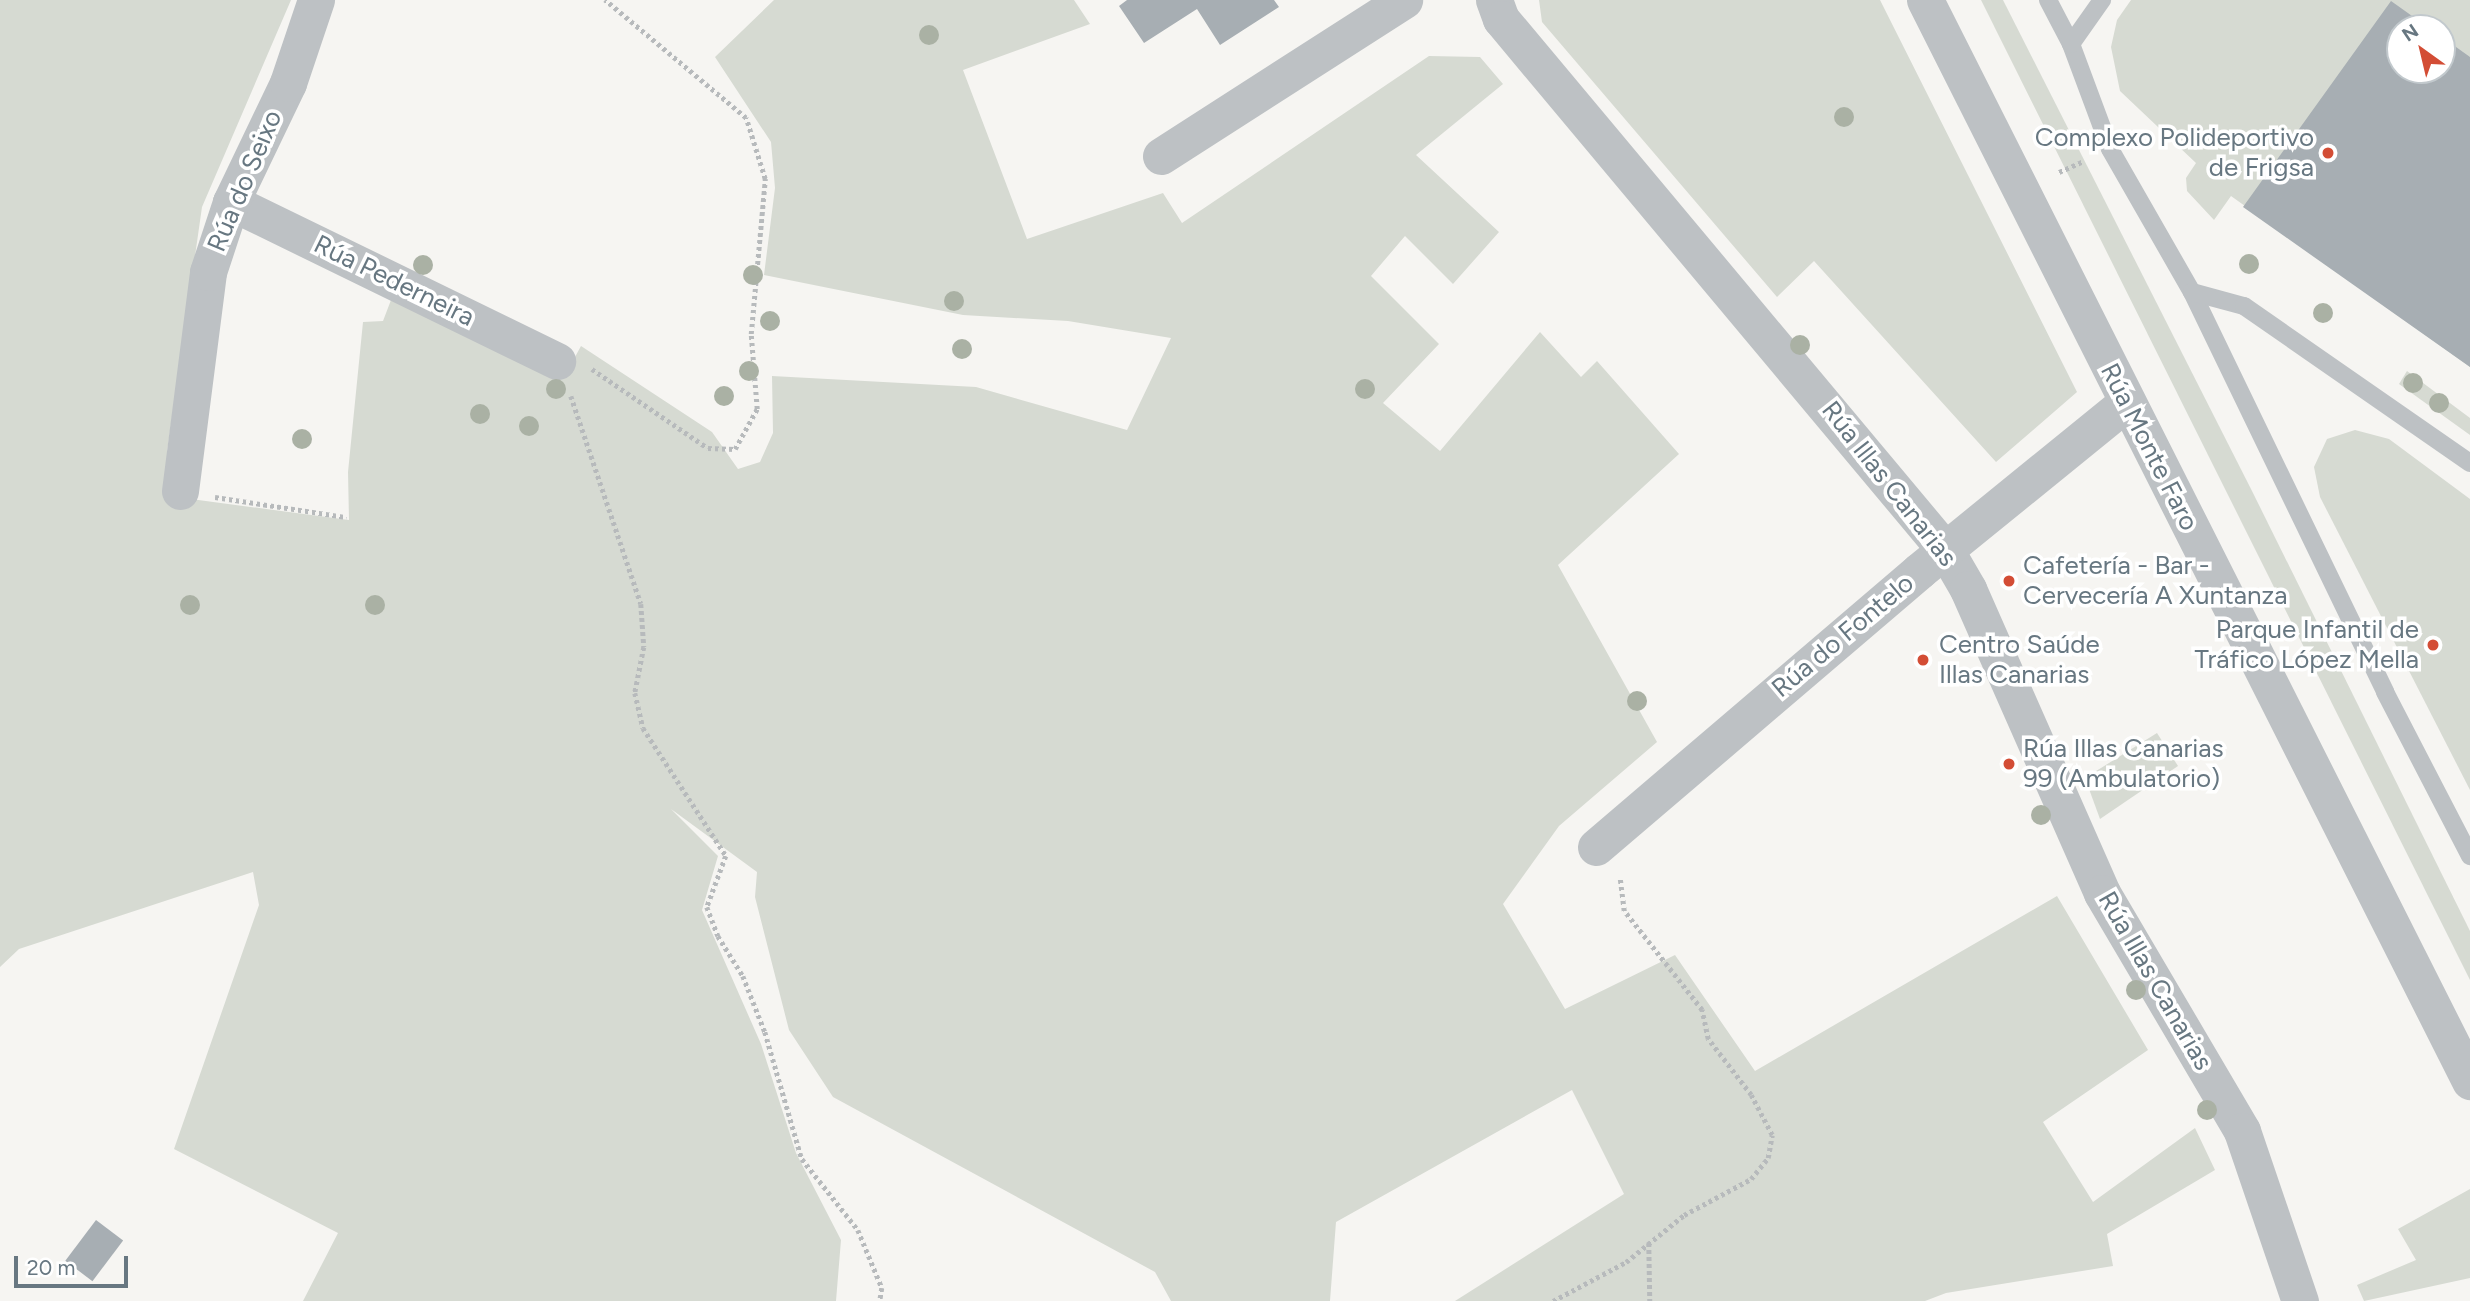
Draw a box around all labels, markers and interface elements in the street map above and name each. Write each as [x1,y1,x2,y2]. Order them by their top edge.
north arrow [2386,14,2456,84]
text: N [2398,19,2423,46]
street label: Rúa do Seixo [201,106,289,256]
place label: Complexo Polideportivo de Frigsa [2035,122,2314,184]
marker: Complexo Polideportivo de Frigsa [2320,145,2336,161]
street label: Rúa Pederneira [309,229,479,333]
street label: Rúa Monte Faro [2093,358,2205,536]
street label: Rúa Illas Canarias [1815,395,1963,573]
place label: Cafetería - Bar - Cervecería A Xuntanza [2023,550,2287,612]
street label: Rúa do Fontelo [1766,568,1920,704]
marker: Cafetería - Bar - Cervecería A Xuntanza [2001,573,2017,589]
place label: Parque Infantil de Tráfico López Mella [2194,614,2419,676]
place label: Centro Saúde Illas Canarias [1939,629,2100,690]
marker: Parque Infantil de Tráfico López Mella [2425,637,2441,653]
marker: Centro Saúde Illas Canarias [1913,650,1933,670]
place label: Rúa Illas Canarias 99 (Ambulatorio) [2023,733,2224,794]
marker: Rúa Illas Canarias 99 (Ambulatorio) [2001,756,2017,772]
street label: Rúa Illas Canarias [2091,886,2219,1076]
scale bar [18,1242,131,1286]
text: 20 m [27,1255,75,1280]

